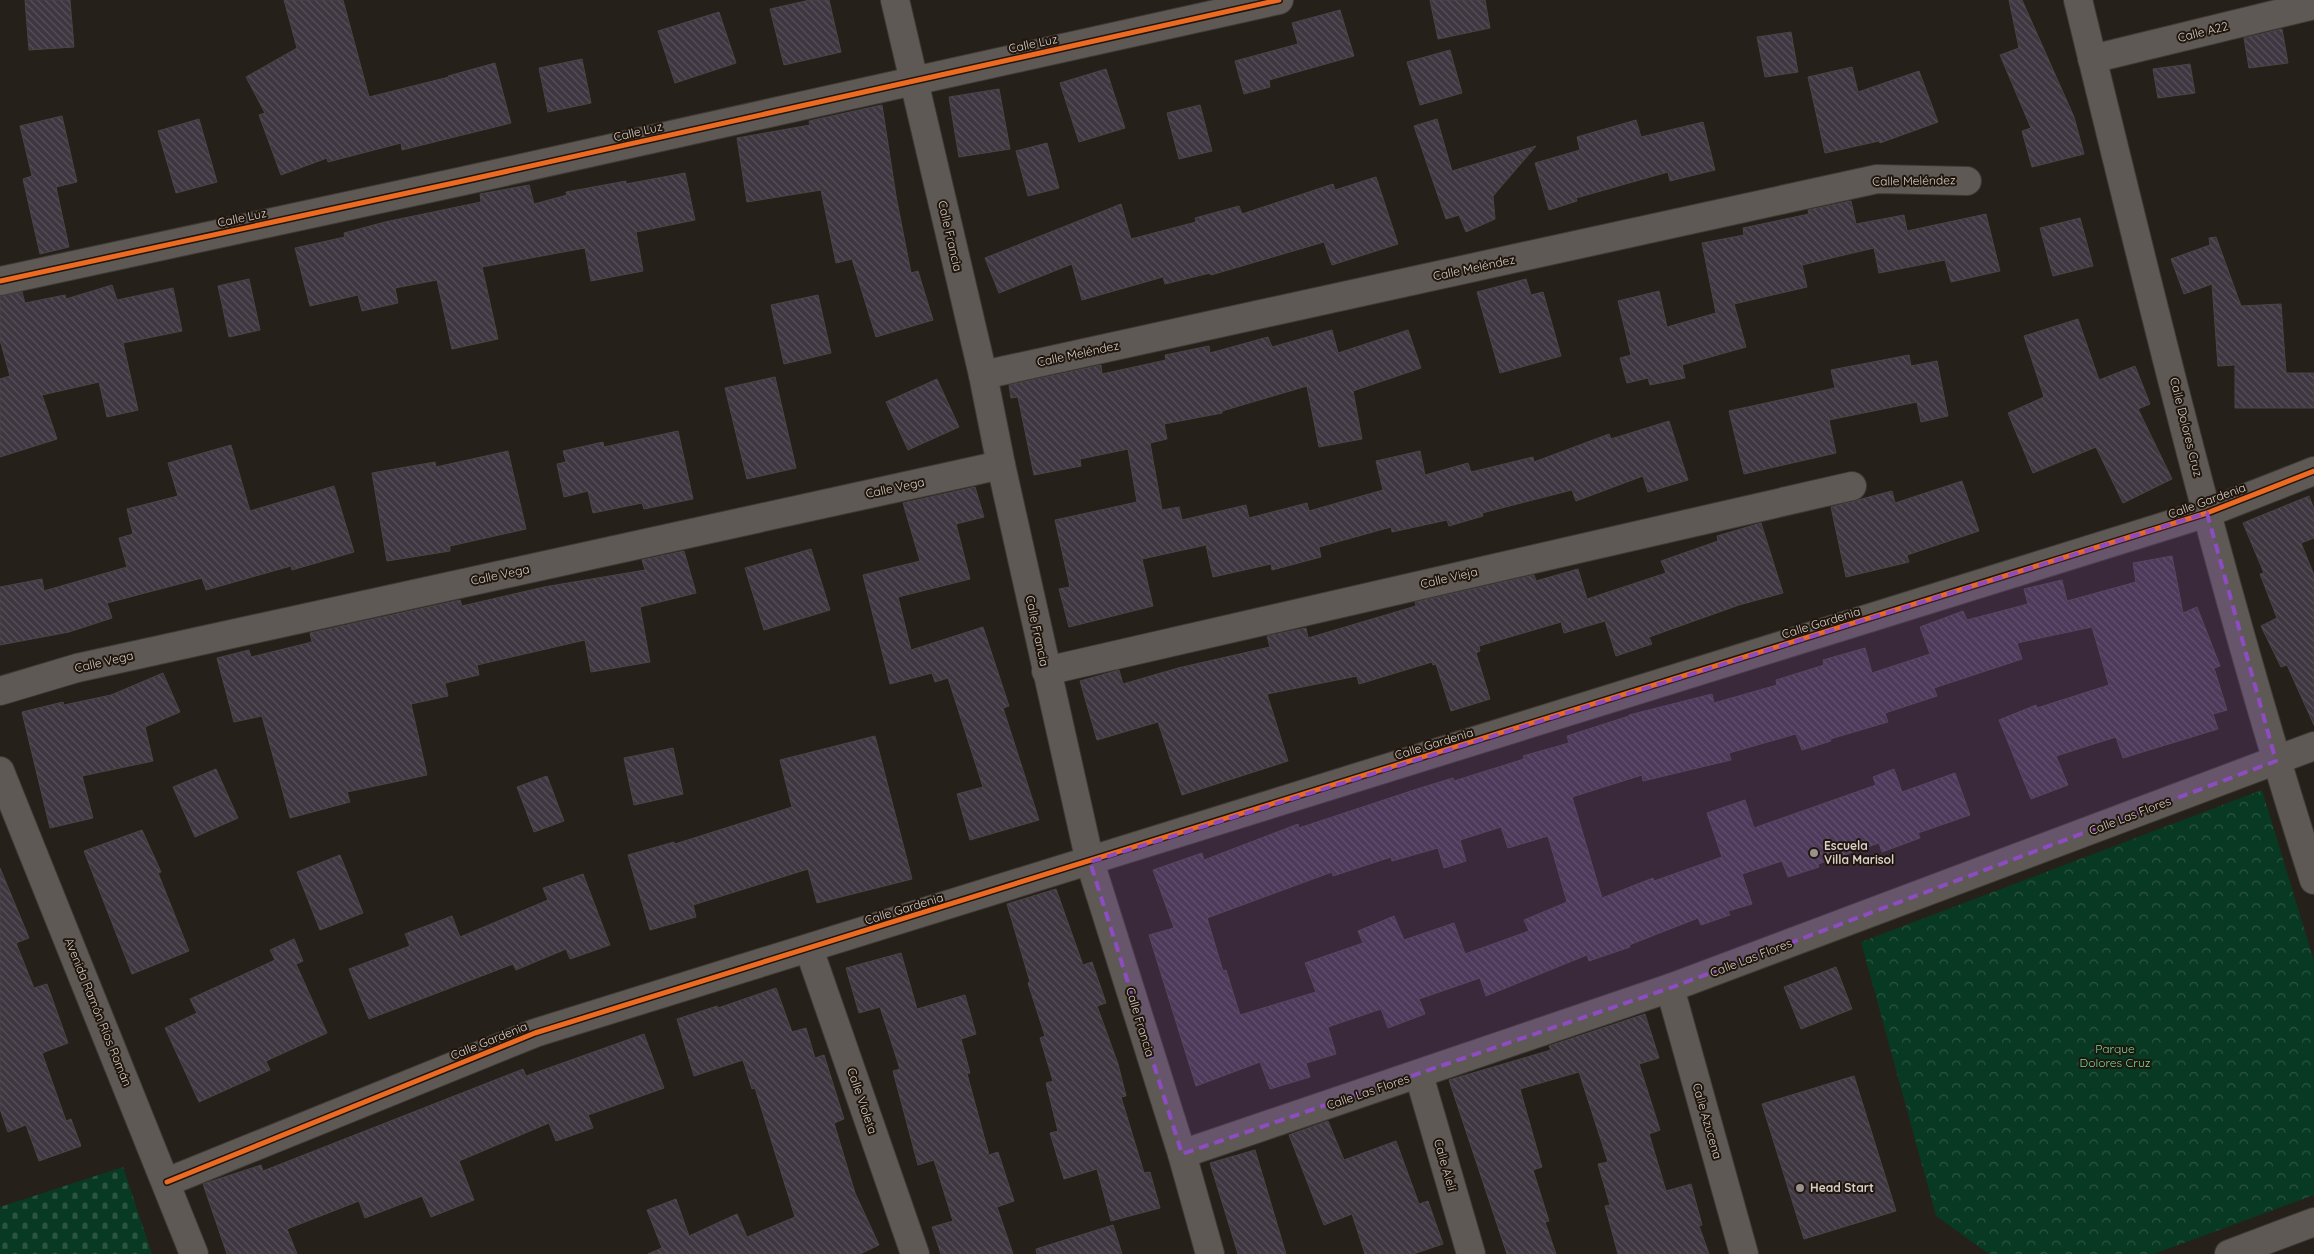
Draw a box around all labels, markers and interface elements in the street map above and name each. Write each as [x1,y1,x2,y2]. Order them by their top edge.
street label: Calle A22 [2176,18,2230,45]
street label: Calle Luz [1007,31,1059,56]
street label: Calle Luz [612,119,664,144]
street label: Calle Meléndez [1872,172,1956,189]
street label: Calle Francia [935,199,966,273]
street label: Calle Luz [216,205,268,230]
street label: Calle Meléndez [1432,251,1516,284]
street label: Calle Meléndez [1036,337,1120,370]
street label: Calle Dolores Cruz [2167,376,2206,478]
street label: Calle Vega [864,474,926,501]
street label: Calle Gardenia [2166,480,2248,522]
street label: Calle Vega [469,561,531,588]
street label: Calle Vieja [1419,564,1479,591]
street label: Calle Francia [1023,594,1052,668]
street label: Calle Gardenia [1780,603,1862,642]
street label: Calle Vega [73,647,135,676]
street label: Calle Gardenia [1393,724,1475,763]
street label: Calle Las Flores [2087,793,2173,838]
place label: Escuela Villa Marisol [1824,838,1894,867]
marker: Escuela Villa Marisol [1808,847,1820,859]
street label: Calle Gardenia [863,889,945,928]
street label: Avenida Ramón Ríos Román [62,935,135,1088]
street label: Calle Las Flores [1708,935,1794,980]
street label: Calle Francia [1123,985,1158,1058]
street label: Calle Gardenia [448,1018,529,1063]
park label: Parque Dolores Cruz [2080,1041,2151,1070]
street label: Calle Violeta [844,1066,881,1136]
street label: Calle Las Flores [1324,1070,1412,1113]
street label: Calle Azucena [1690,1081,1725,1160]
street label: Calle Alelí [1431,1137,1460,1193]
place label: Head Start [1810,1180,1874,1195]
marker: Head Start [1794,1182,1806,1194]

